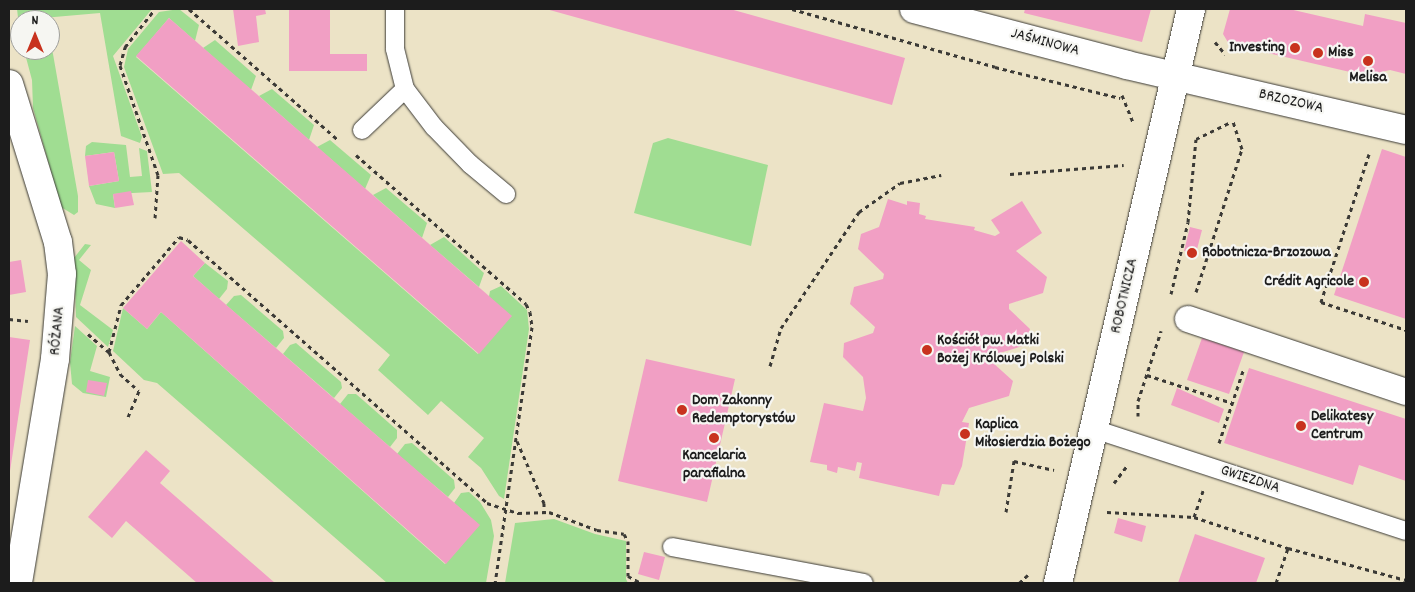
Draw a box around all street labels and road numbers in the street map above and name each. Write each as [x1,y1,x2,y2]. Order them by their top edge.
street label: JAŚMINOWA [1008,25,1082,61]
street label: BRZOZOWA [1257,85,1325,119]
street label: ROBOTNICZA [1107,256,1143,336]
street label: RÓŻANA [46,306,70,356]
street label: GWIEZDNA [1218,461,1282,499]

